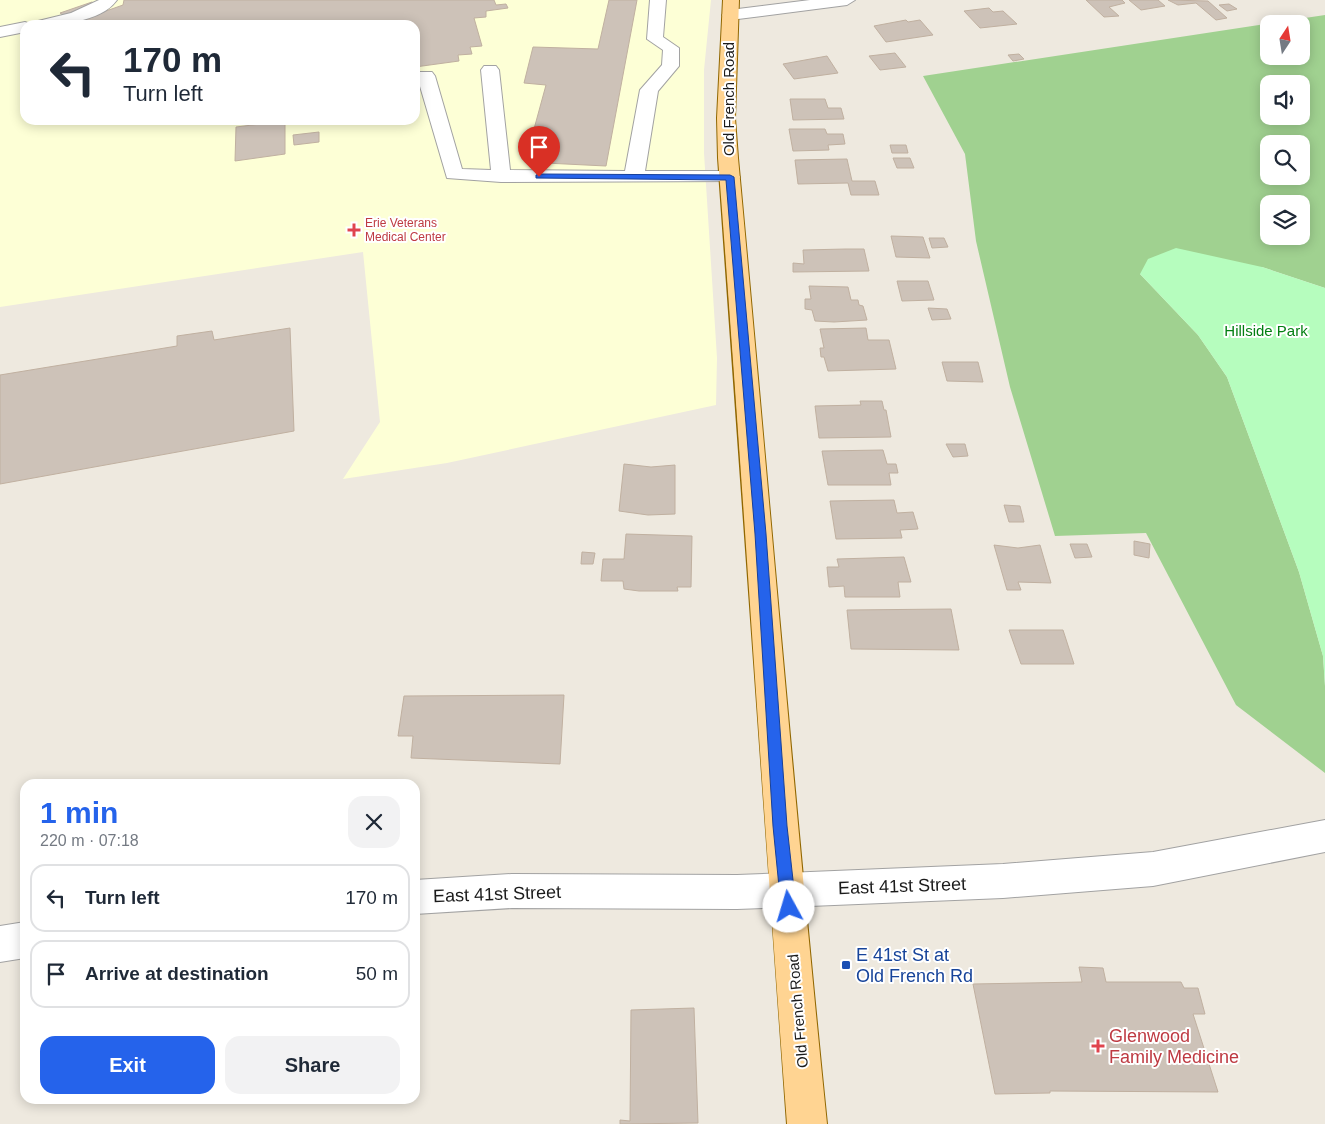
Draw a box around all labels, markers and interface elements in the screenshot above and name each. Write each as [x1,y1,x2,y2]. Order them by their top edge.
north arrow [1260,15,1310,65]
map controls [1260,15,1310,245]
icon: left [40,40,105,105]
text: 170 m [123,40,222,79]
street label: Old French Road [720,42,737,156]
button: sound [1260,75,1310,125]
text: Turn left [123,81,203,106]
pin [518,126,560,177]
icon: arrive [525,133,553,161]
button: search [1260,135,1310,185]
button: layers [1260,195,1310,245]
place label: Erie Veterans Medical Center [365,216,446,244]
marker: Erie Veterans Medical Center [347,223,361,237]
park label: Hillside Park [1224,322,1308,339]
text: 1 min [40,796,118,829]
button: close [348,796,400,848]
text: 220 m · 07:18 [40,832,139,849]
street label: East 41st Street [838,874,966,898]
position arrow [762,880,814,932]
street label: East 41st Street [433,882,561,906]
icon: left [42,884,70,912]
text: Turn left [85,887,160,908]
text: 170 m [345,887,398,908]
place label: E 41st St at Old French Rd [856,945,973,986]
street label: Old French Road [784,953,811,1069]
marker: E 41st St at Old French Rd [840,959,852,971]
icon: arrive [42,960,70,988]
text: Arrive at destination [85,963,269,984]
text: 50 m [356,963,398,984]
place label: Glenwood Family Medicine [1109,1026,1239,1067]
button: Exit [40,1036,215,1094]
button: Share [225,1036,400,1094]
marker: Glenwood Family Medicine [1091,1039,1105,1053]

